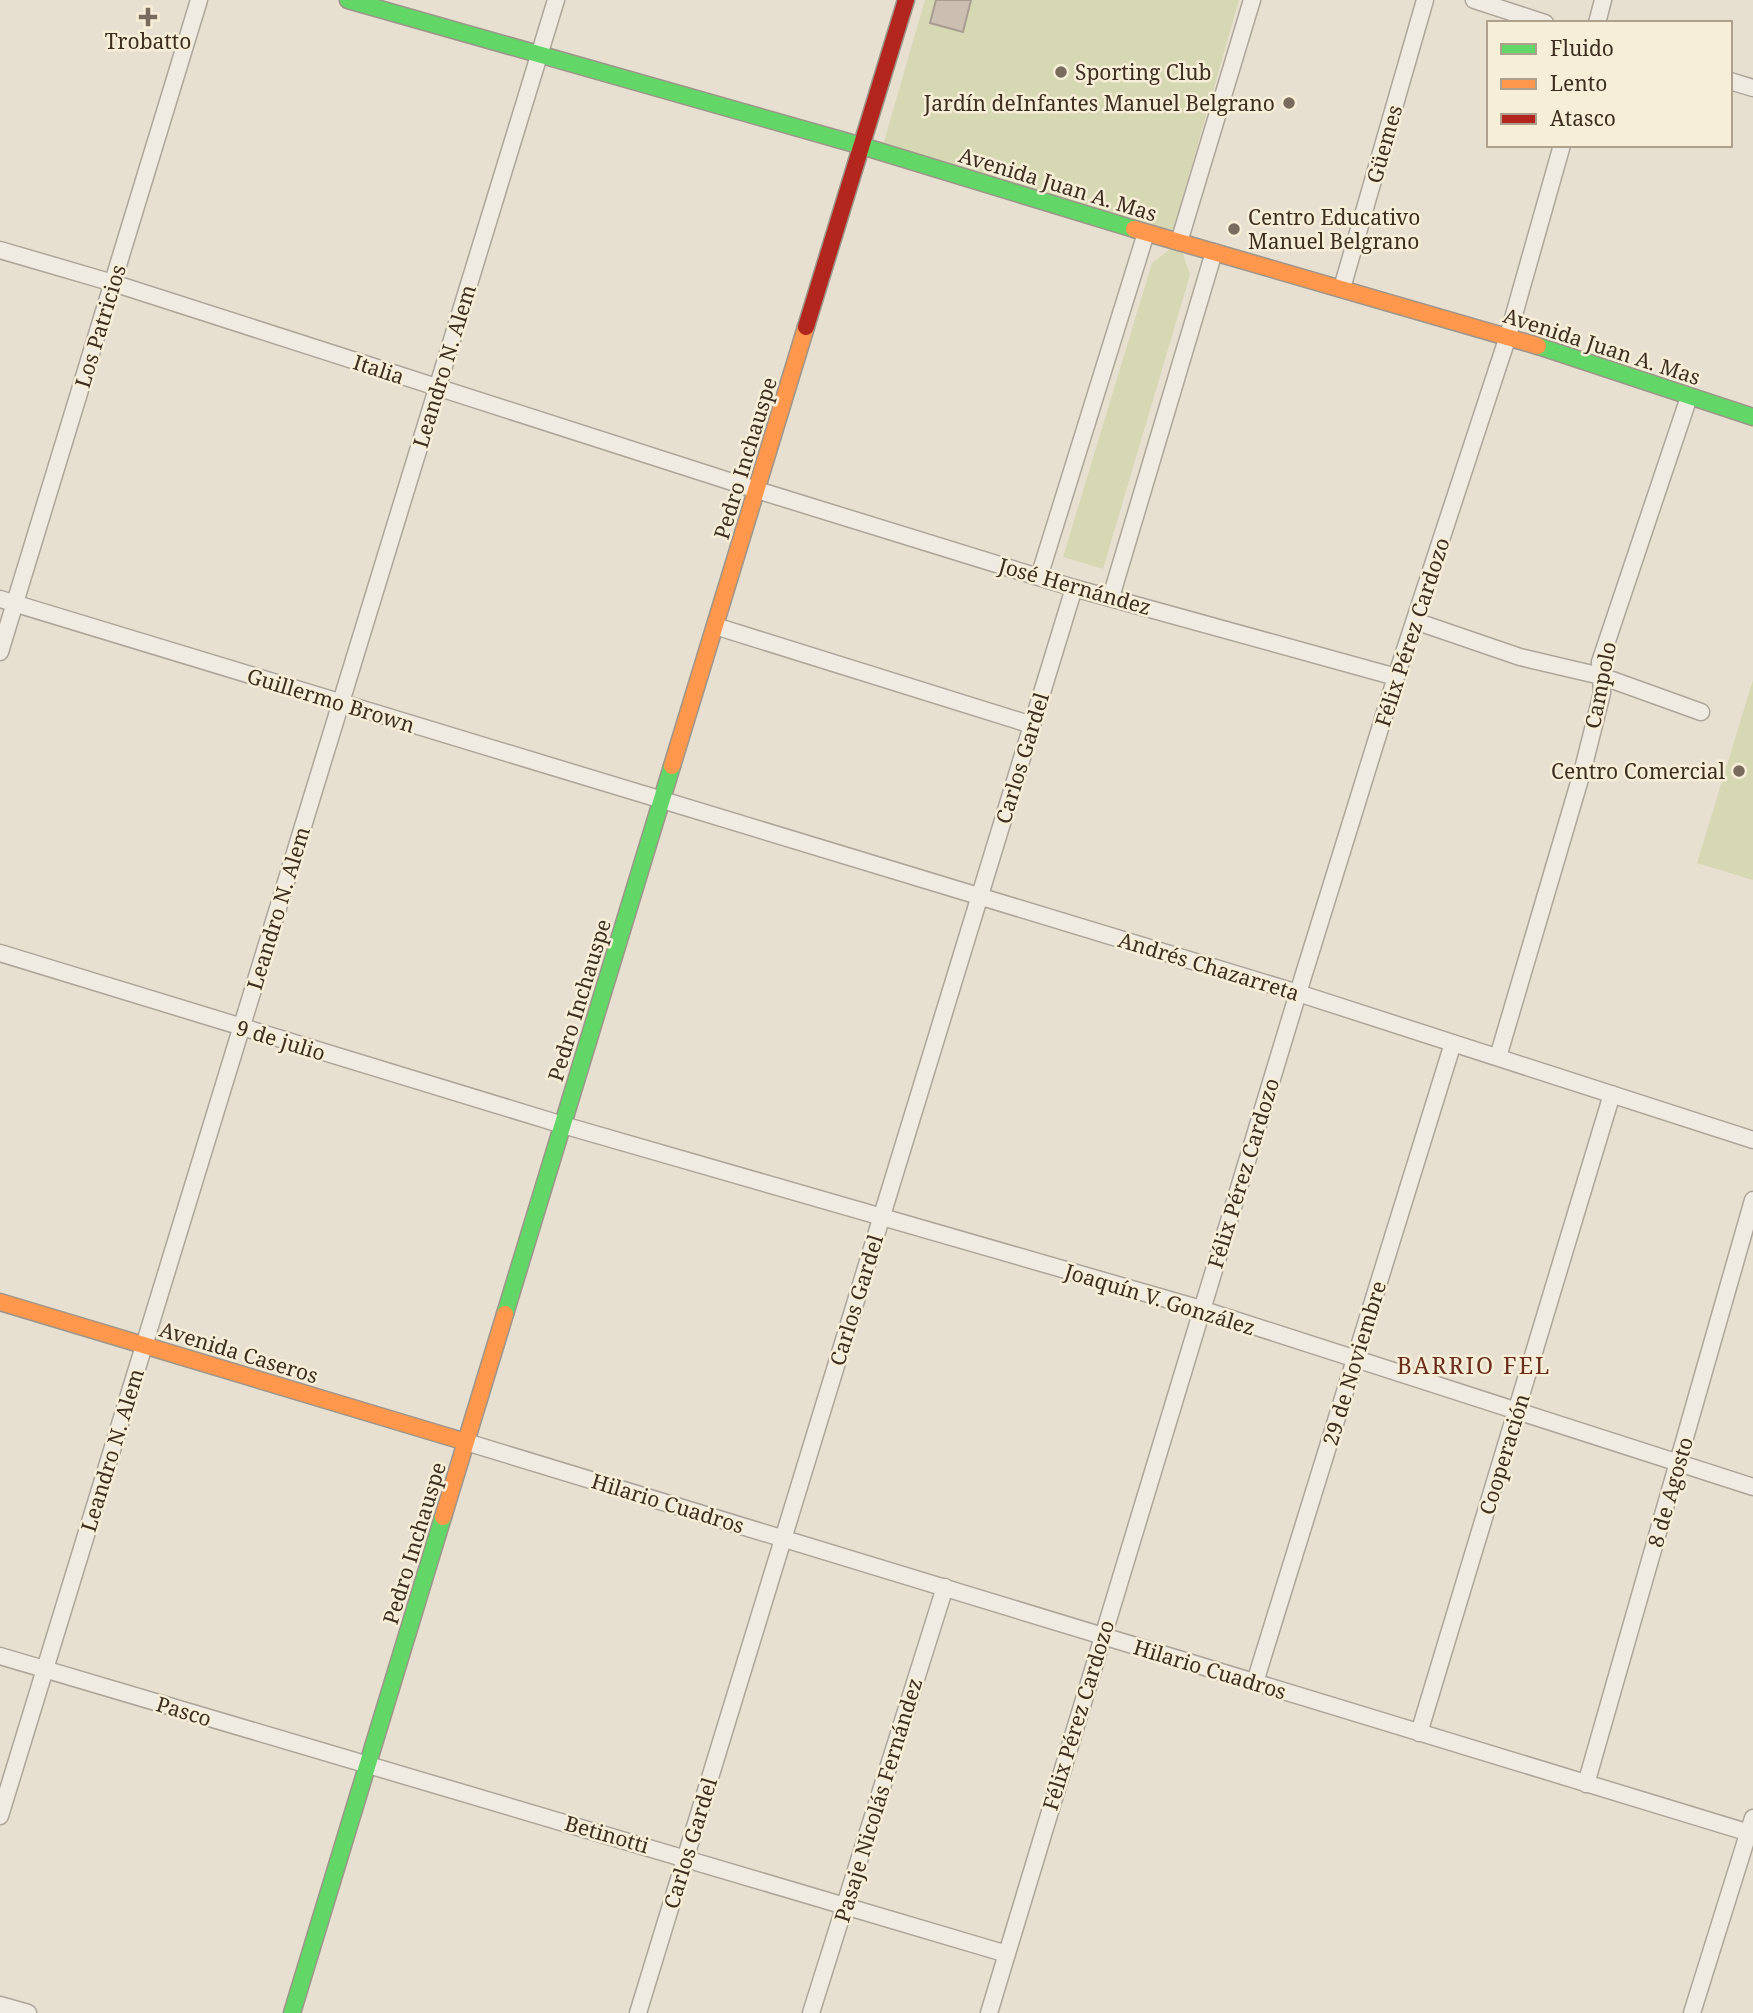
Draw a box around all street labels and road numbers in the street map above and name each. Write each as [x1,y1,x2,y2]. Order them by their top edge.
street label: Güemes [1359,102,1409,186]
street label: Avenida Juan A. Mas [956,141,1160,227]
street label: Los Patricios [68,261,132,391]
street label: Leandro N. Alem [406,281,482,451]
street label: Avenida Juan A. Mas [1500,301,1704,391]
street label: Italia [350,348,408,390]
street label: Pedro Inchauspe [707,374,783,542]
street label: Félix Pérez Cardozo [1368,534,1456,730]
street label: José Hernández [995,551,1154,621]
street label: Campolo [1578,639,1622,731]
street label: Guillermo Brown [244,661,418,739]
street label: Carlos Gardel [989,689,1055,827]
street label: Leandro N. Alem [240,823,316,993]
street label: Pedro Inchauspe [541,916,617,1084]
street label: Andrés Chazarreta [1115,925,1303,1007]
street label: 9 de julio [233,1013,329,1067]
street label: Félix Pérez Cardozo [1201,1075,1285,1271]
street label: Carlos Gardel [823,1231,889,1369]
street label: Joaquín V. González [1060,1256,1259,1341]
street label: 29 de Noviembre [1316,1277,1392,1449]
street label: Avenida Caseros [156,1315,322,1389]
street label: Leandro N. Alem [74,1365,150,1535]
street label: Cooperación [1472,1390,1536,1518]
street label: 8 de Agosto [1641,1434,1699,1550]
street label: Pedro Inchauspe [376,1459,452,1627]
street label: Hilario Cuadros [588,1466,748,1540]
street label: Félix Pérez Cardozo [1036,1617,1120,1813]
street label: Hilario Cuadros [1130,1632,1290,1706]
street label: Pasaje Nicolás Fernández [828,1675,928,1925]
street label: Pasco [153,1689,215,1733]
street label: Carlos Gardel [657,1774,723,1912]
street label: Betinotti [562,1809,653,1859]

